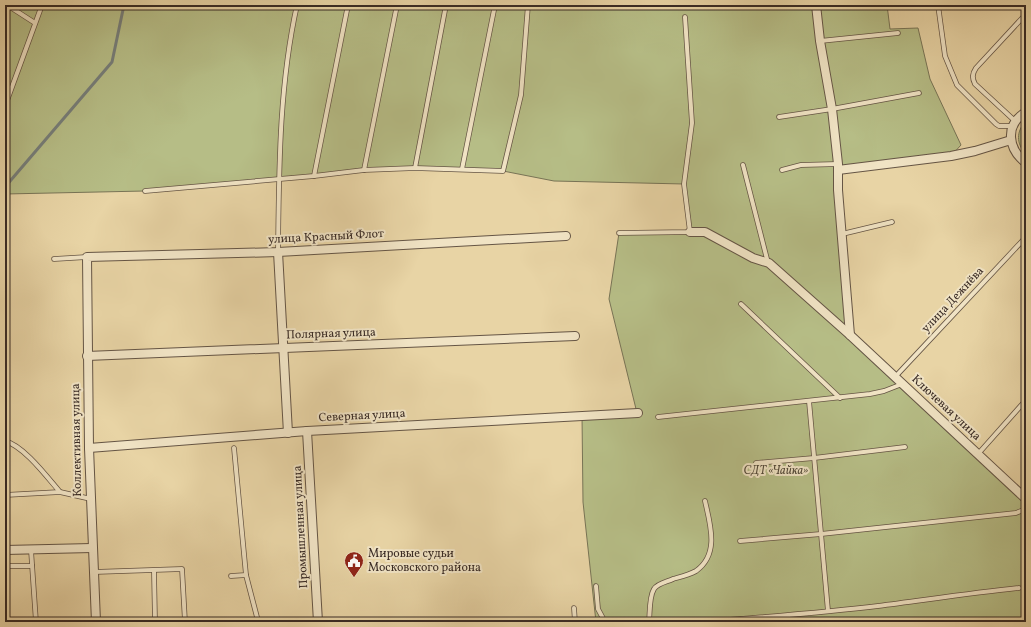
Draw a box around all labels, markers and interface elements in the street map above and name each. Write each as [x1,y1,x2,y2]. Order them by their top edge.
street label: улица Красный Флот [268,226,384,248]
street label: улица Дежнёва [918,264,988,336]
street label: Полярная улица [286,324,376,344]
street label: Ключевая улица [908,372,984,444]
street label: Коллективная улица [68,383,86,497]
street label: Северная улица [318,406,406,426]
park label: СДТ «Чайка» [744,463,808,479]
street label: Промышленная улица [290,465,312,589]
place label: Мировые судьи Московского района [368,546,481,576]
public building icon: Мировые судьи Московского района [343,550,365,578]

